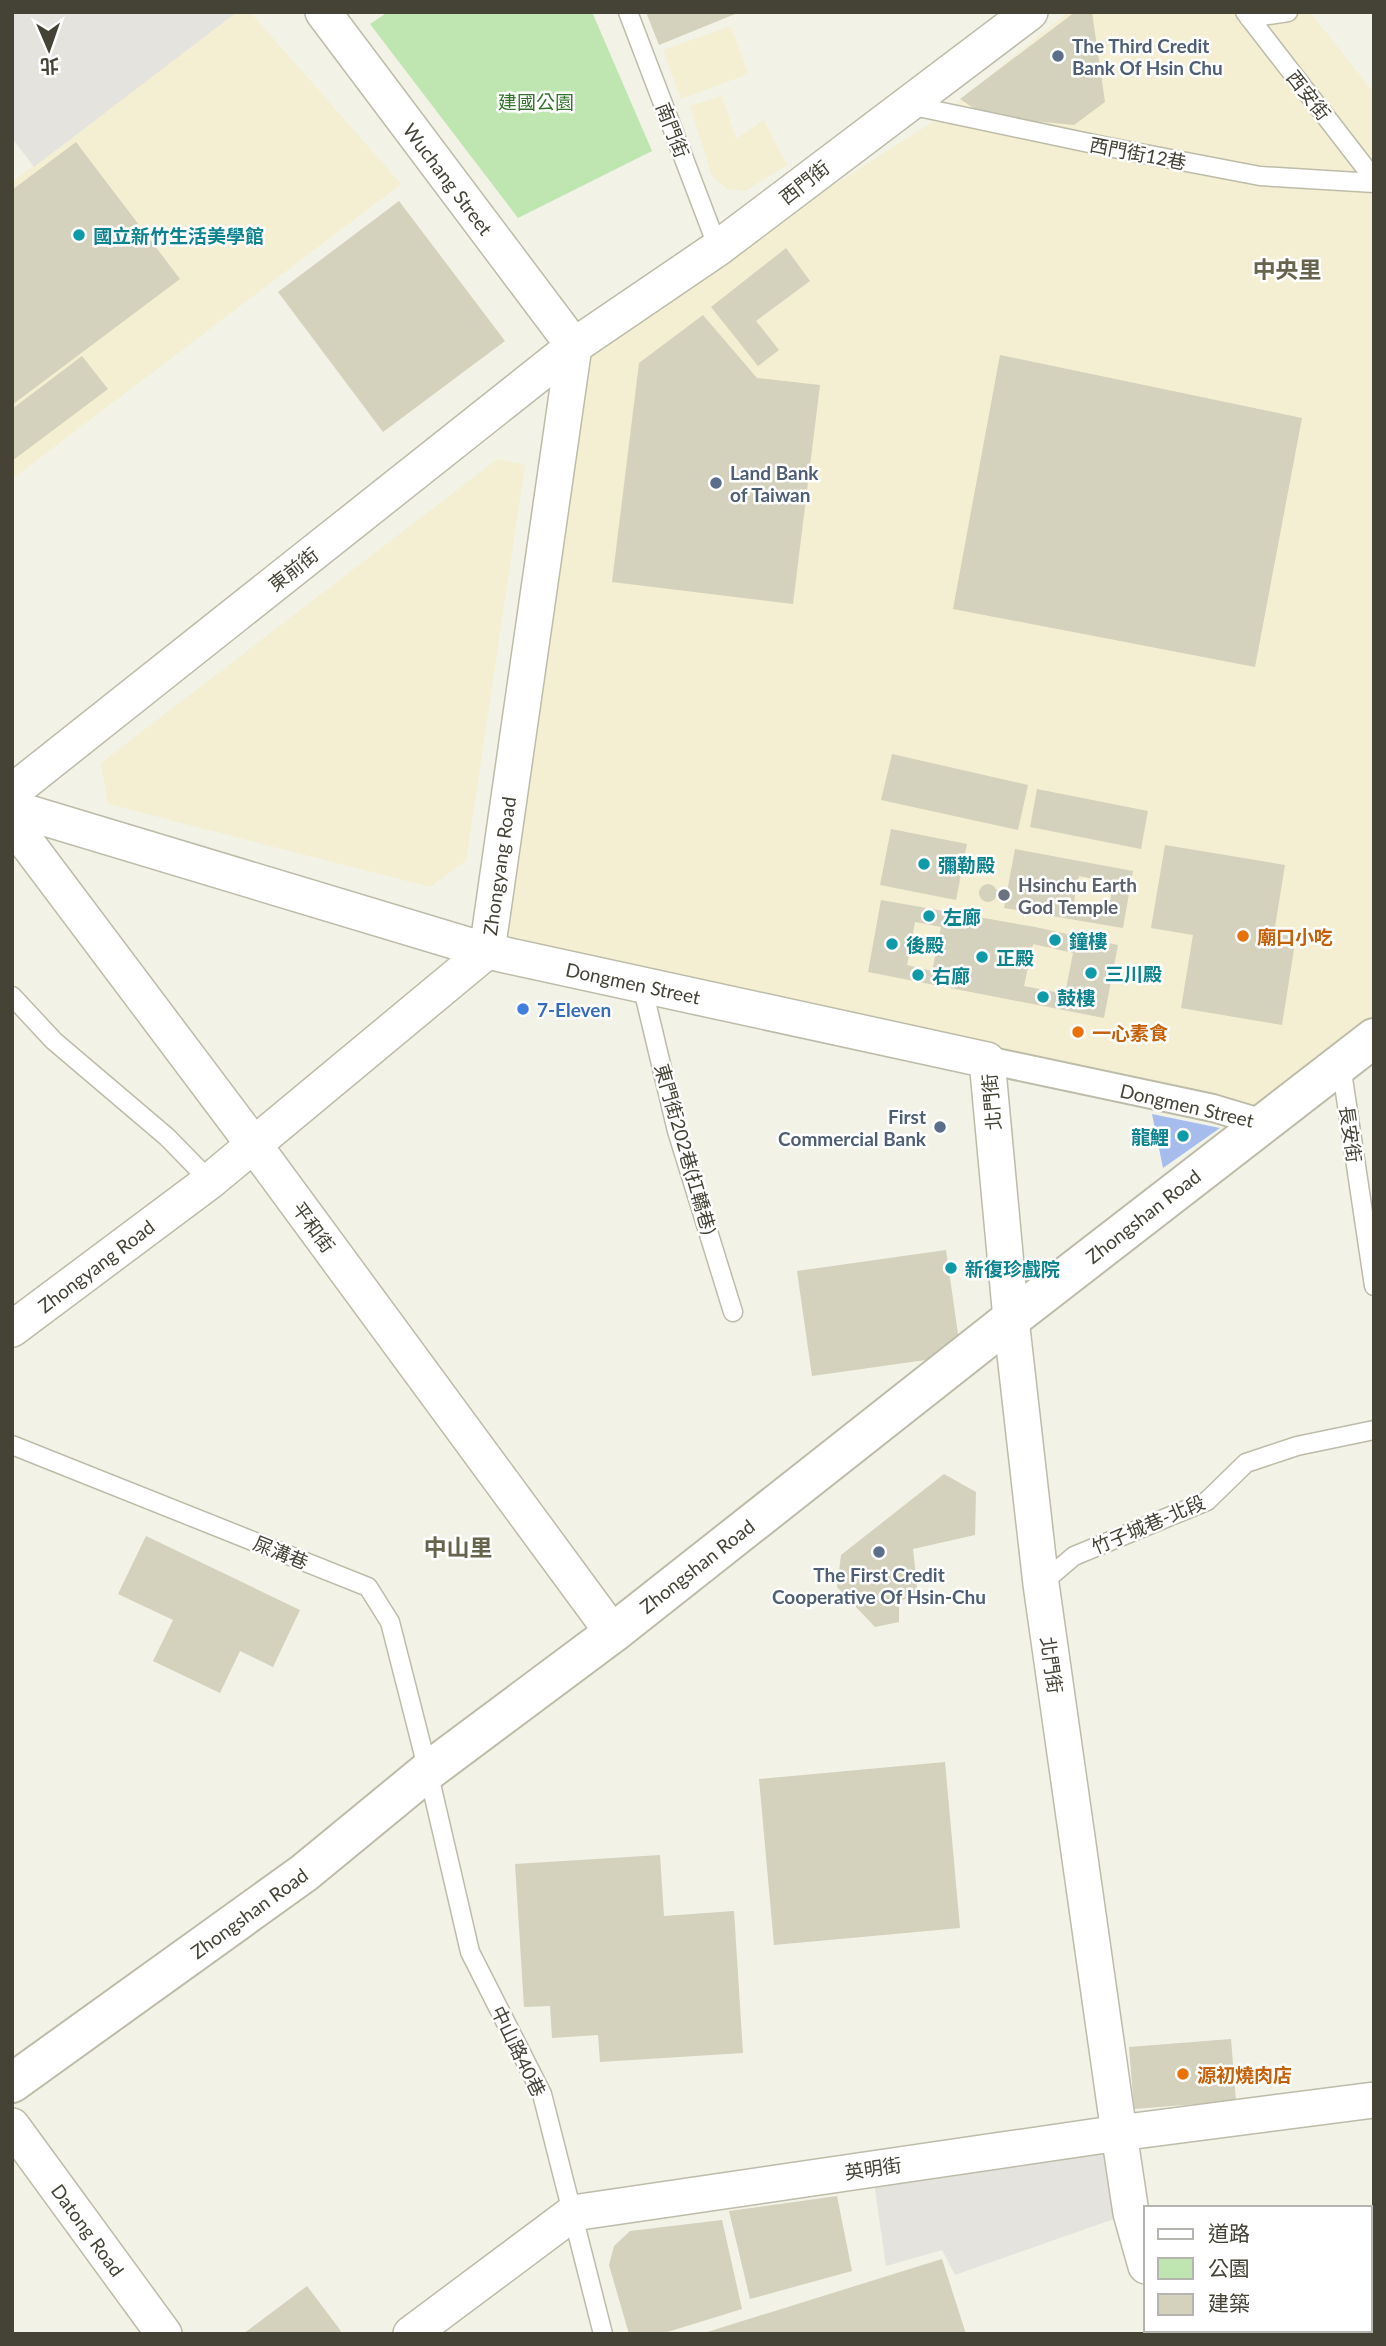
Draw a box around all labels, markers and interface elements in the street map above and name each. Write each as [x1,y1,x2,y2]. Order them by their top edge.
north arrow [14,14,84,84]
place label: The Third Credit Bank Of Hsin Chu [1072,34,1223,79]
marker: The Third Credit Bank Of Hsin Chu [1050,48,1066,64]
text: 北 [40,55,60,78]
street label: 西安街 [1282,65,1336,125]
park label: 建國公園 [498,90,574,113]
street label: 南門街 [652,99,694,161]
street label: Wuchang Street [398,119,498,240]
street label: 西門街12巷 [1088,132,1188,174]
street label: 西門街 [774,155,834,209]
place label: 國立新竹生活美學館 [93,224,264,247]
marker: 國立新竹生活美學館 [71,227,87,243]
district label: 中央里 [1253,255,1322,283]
place label: Land Bank of Taiwan [730,461,819,506]
marker: Land Bank of Taiwan [708,475,724,491]
street label: 東前街 [263,542,323,596]
street label: Zhongyang Road [478,795,520,937]
place label: 彌勒殿 [938,853,995,876]
marker: 彌勒殿 [916,856,932,872]
place label: Hsinchu Earth God Temple [1018,873,1137,918]
marker: Hsinchu Earth God Temple [996,887,1012,903]
place label: 左廊 [943,905,981,928]
marker: 左廊 [921,908,937,924]
place label: 廟口小吃 [1257,925,1333,948]
marker: 廟口小吃 [1235,928,1251,944]
place label: 鐘樓 [1069,929,1107,952]
marker: 鐘樓 [1047,932,1063,948]
place label: 後殿 [906,933,944,956]
marker: 後殿 [884,936,900,952]
place label: 正殿 [996,946,1034,969]
marker: 正殿 [974,949,990,965]
street label: Dongmen Street [564,958,702,1009]
place label: 三川殿 [1105,962,1162,985]
place label: 右廊 [932,964,970,987]
marker: 三川殿 [1083,965,1099,981]
marker: 右廊 [910,967,926,983]
place label: 鼓樓 [1057,986,1095,1009]
marker: 鼓樓 [1035,989,1051,1005]
place label: 7-Eleven [537,998,611,1021]
marker: 7-Eleven [515,1001,531,1017]
place label: 一心素食 [1092,1021,1168,1044]
marker: 一心素食 [1070,1024,1086,1040]
street label: 東門街202巷(扛轎巷) [651,1061,721,1237]
street label: 北門街 [977,1073,1005,1131]
street label: Dongmen Street [1118,1078,1256,1132]
street label: 長安街 [1336,1104,1366,1164]
place label: First Commercial Bank [778,1105,927,1150]
marker: First Commercial Bank [932,1119,948,1135]
place label: 龍鯉 [1131,1125,1169,1148]
marker: 龍鯉 [1175,1128,1191,1144]
street label: Zhongshan Road [1081,1164,1205,1268]
street label: 平和街 [288,1197,340,1257]
street label: Zhongyang Road [33,1215,159,1317]
place label: 新復珍戲院 [965,1257,1060,1280]
marker: 新復珍戲院 [943,1260,959,1276]
street label: 竹子城巷-北段 [1088,1490,1208,1558]
street label: Zhongshan Road [635,1514,759,1618]
street label: 屎溝巷 [250,1531,312,1573]
district label: 中山里 [424,1533,493,1561]
marker: The First Credit Cooperative Of Hsin-Chu [871,1544,887,1560]
place label: The First Credit Cooperative Of Hsin-Chu [772,1563,986,1608]
street label: 北門街 [1037,1635,1067,1695]
street label: Zhongshan Road [186,1863,312,1963]
street label: 中山路40巷 [487,2002,551,2100]
place label: 源初燒肉店 [1197,2063,1292,2086]
marker: 源初燒肉店 [1175,2066,1191,2082]
street label: 英明街 [843,2153,903,2183]
street label: Datong Road [47,2179,129,2281]
legend [1144,2206,1372,2332]
text: 道路 [1208,2220,1250,2245]
text: 公園 [1208,2255,1250,2280]
text: 建築 [1208,2290,1250,2315]

